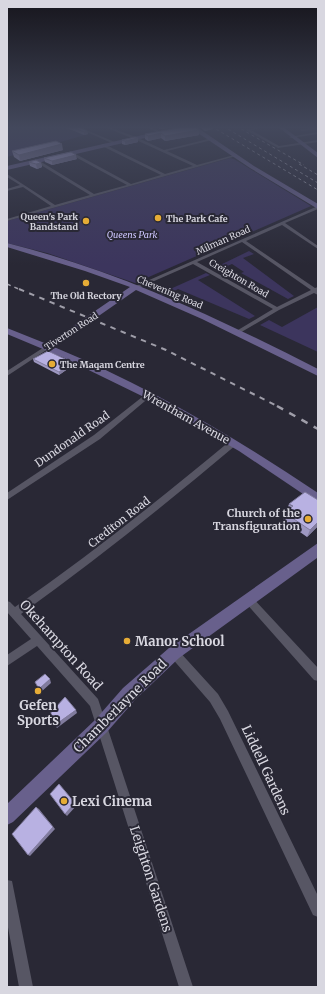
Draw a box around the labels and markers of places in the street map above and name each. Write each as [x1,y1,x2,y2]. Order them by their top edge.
place label: Queen's Park Bandstand [21,211,78,232]
marker: The Park Cafe [153,213,163,223]
place label: The Park Cafe [166,213,228,224]
marker: Queen's Park Bandstand [81,216,91,226]
marker: The Old Rectory [81,278,91,288]
place label: The Old Rectory [50,290,122,301]
marker: The Maqam Centre [47,359,57,369]
place label: The Maqam Centre [60,359,145,370]
place label: Church of the Transfiguration [213,506,301,533]
marker: Church of the Transfiguration [303,514,313,524]
place label: Manor School [135,633,224,650]
marker: Manor School [122,636,132,646]
marker: Gefen Sports [33,686,43,696]
place label: Gefen Sports [17,697,59,729]
place label: Lexi Cinema [72,793,152,810]
marker: Lexi Cinema [59,796,69,806]

